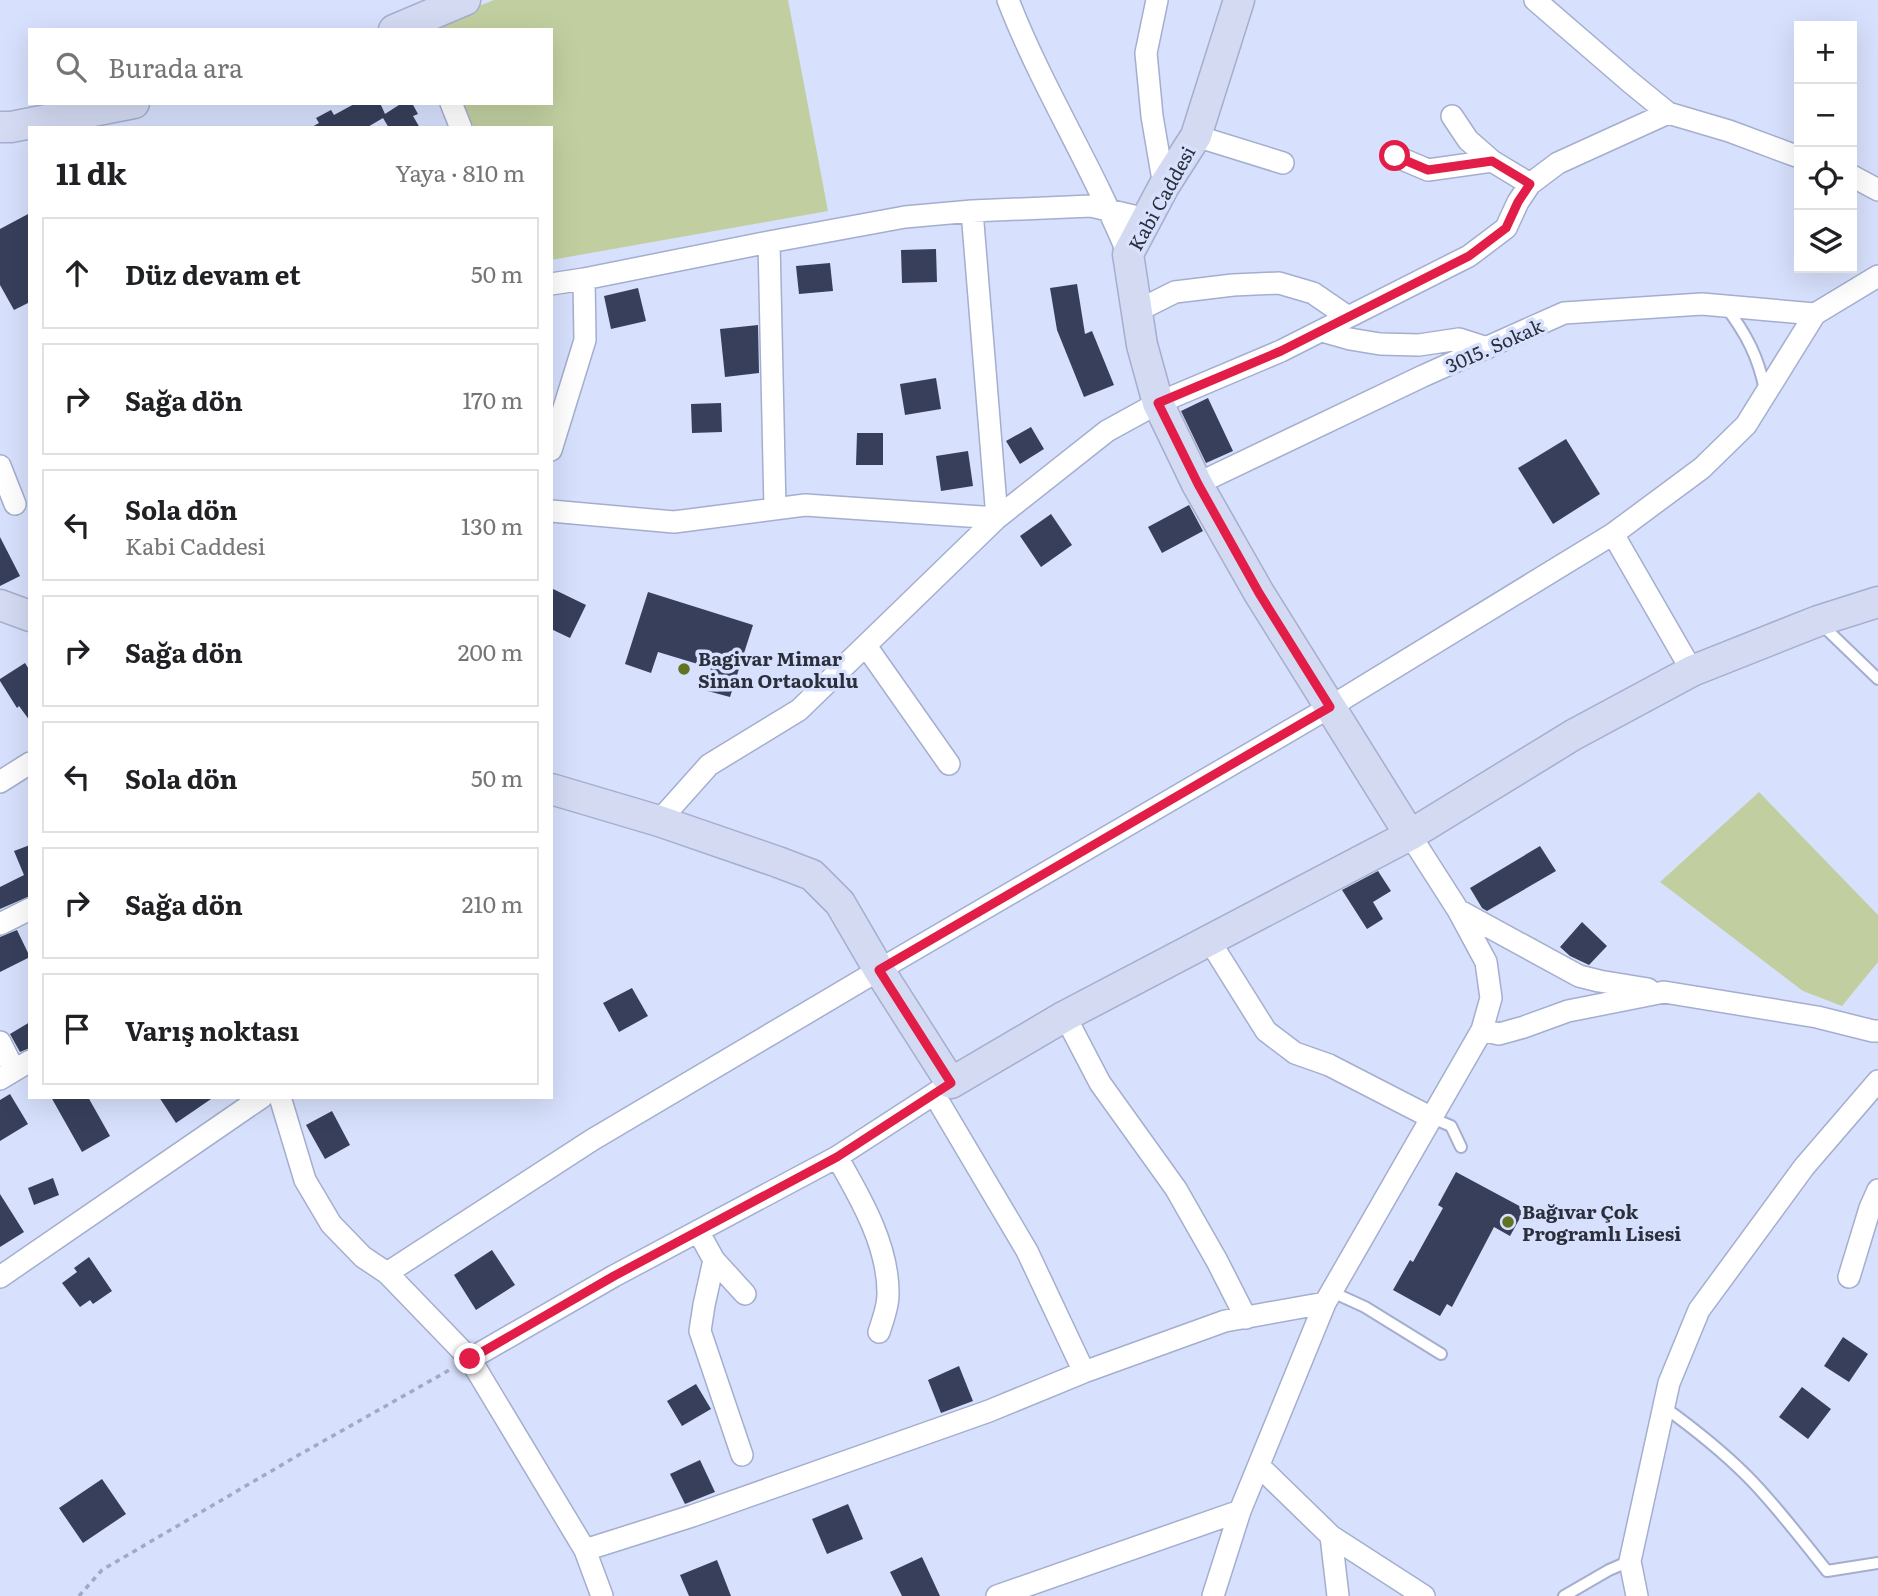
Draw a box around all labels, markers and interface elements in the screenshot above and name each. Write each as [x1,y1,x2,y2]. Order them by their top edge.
map controls [1794,21,1857,273]
button: + [1794,21,1857,84]
search box [28,28,553,105]
text: Burada ara [108,47,243,86]
icon: search [52,48,90,86]
button: − [1794,84,1857,147]
street label: Kabi Caddesi [1121,140,1201,256]
route start [1379,140,1410,171]
button: locate [1794,147,1857,210]
text: 11 dk [56,150,127,194]
text: Yaya · 810 m [395,155,525,189]
button: layers [1794,210,1857,273]
icon: ahead [58,254,96,292]
text: Düz devam et [125,254,301,293]
text: 50 m [471,256,523,290]
street label: 3015. Sokak [1441,311,1548,379]
icon: right [58,380,96,418]
text: Sağa dön [125,380,243,419]
text: 170 m [462,382,523,416]
text: Sola dön [125,489,238,528]
icon: left [58,506,96,544]
text: 130 m [461,508,523,542]
text: Kabi Caddesi [125,528,265,562]
icon: right [58,632,96,670]
text: Sağa dön [125,632,243,671]
text: 200 m [458,634,523,668]
place label: Bagivar Mimar Sinan Ortaokulu [698,644,858,694]
marker: Bagivar Mimar Sinan Ortaokulu [676,661,692,677]
icon: left [58,758,96,796]
text: Sola dön [125,758,238,797]
text: 50 m [471,760,523,794]
icon: right [58,884,96,922]
text: Sağa dön [125,884,243,923]
text: 210 m [462,886,523,920]
icon: arrive [58,1010,96,1048]
text: Varış noktası [125,1010,299,1049]
place label: Bağıvar Çok Programlı Lisesi [1522,1197,1681,1247]
marker: Bağıvar Çok Programlı Lisesi [1500,1214,1516,1230]
route end [454,1343,485,1374]

